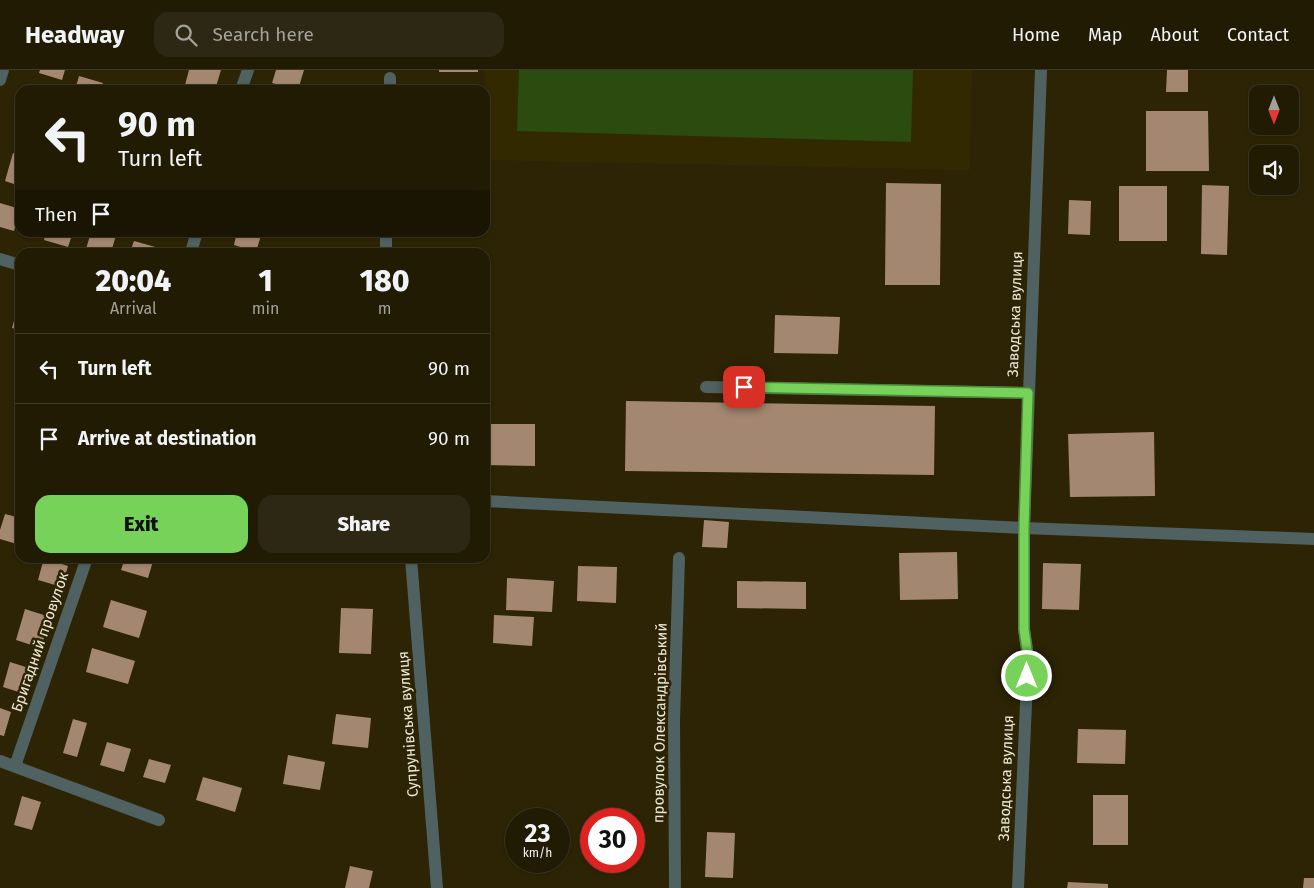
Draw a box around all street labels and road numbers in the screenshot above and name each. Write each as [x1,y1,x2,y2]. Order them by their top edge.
street label: Заводська вулиця [1004,251,1026,377]
street label: Бригадний провулок [8,569,73,714]
street label: провулок Олександрівський [649,623,671,823]
street label: Супрунівська вулиця [394,650,422,798]
street label: Заводська вулиця [995,715,1017,841]

